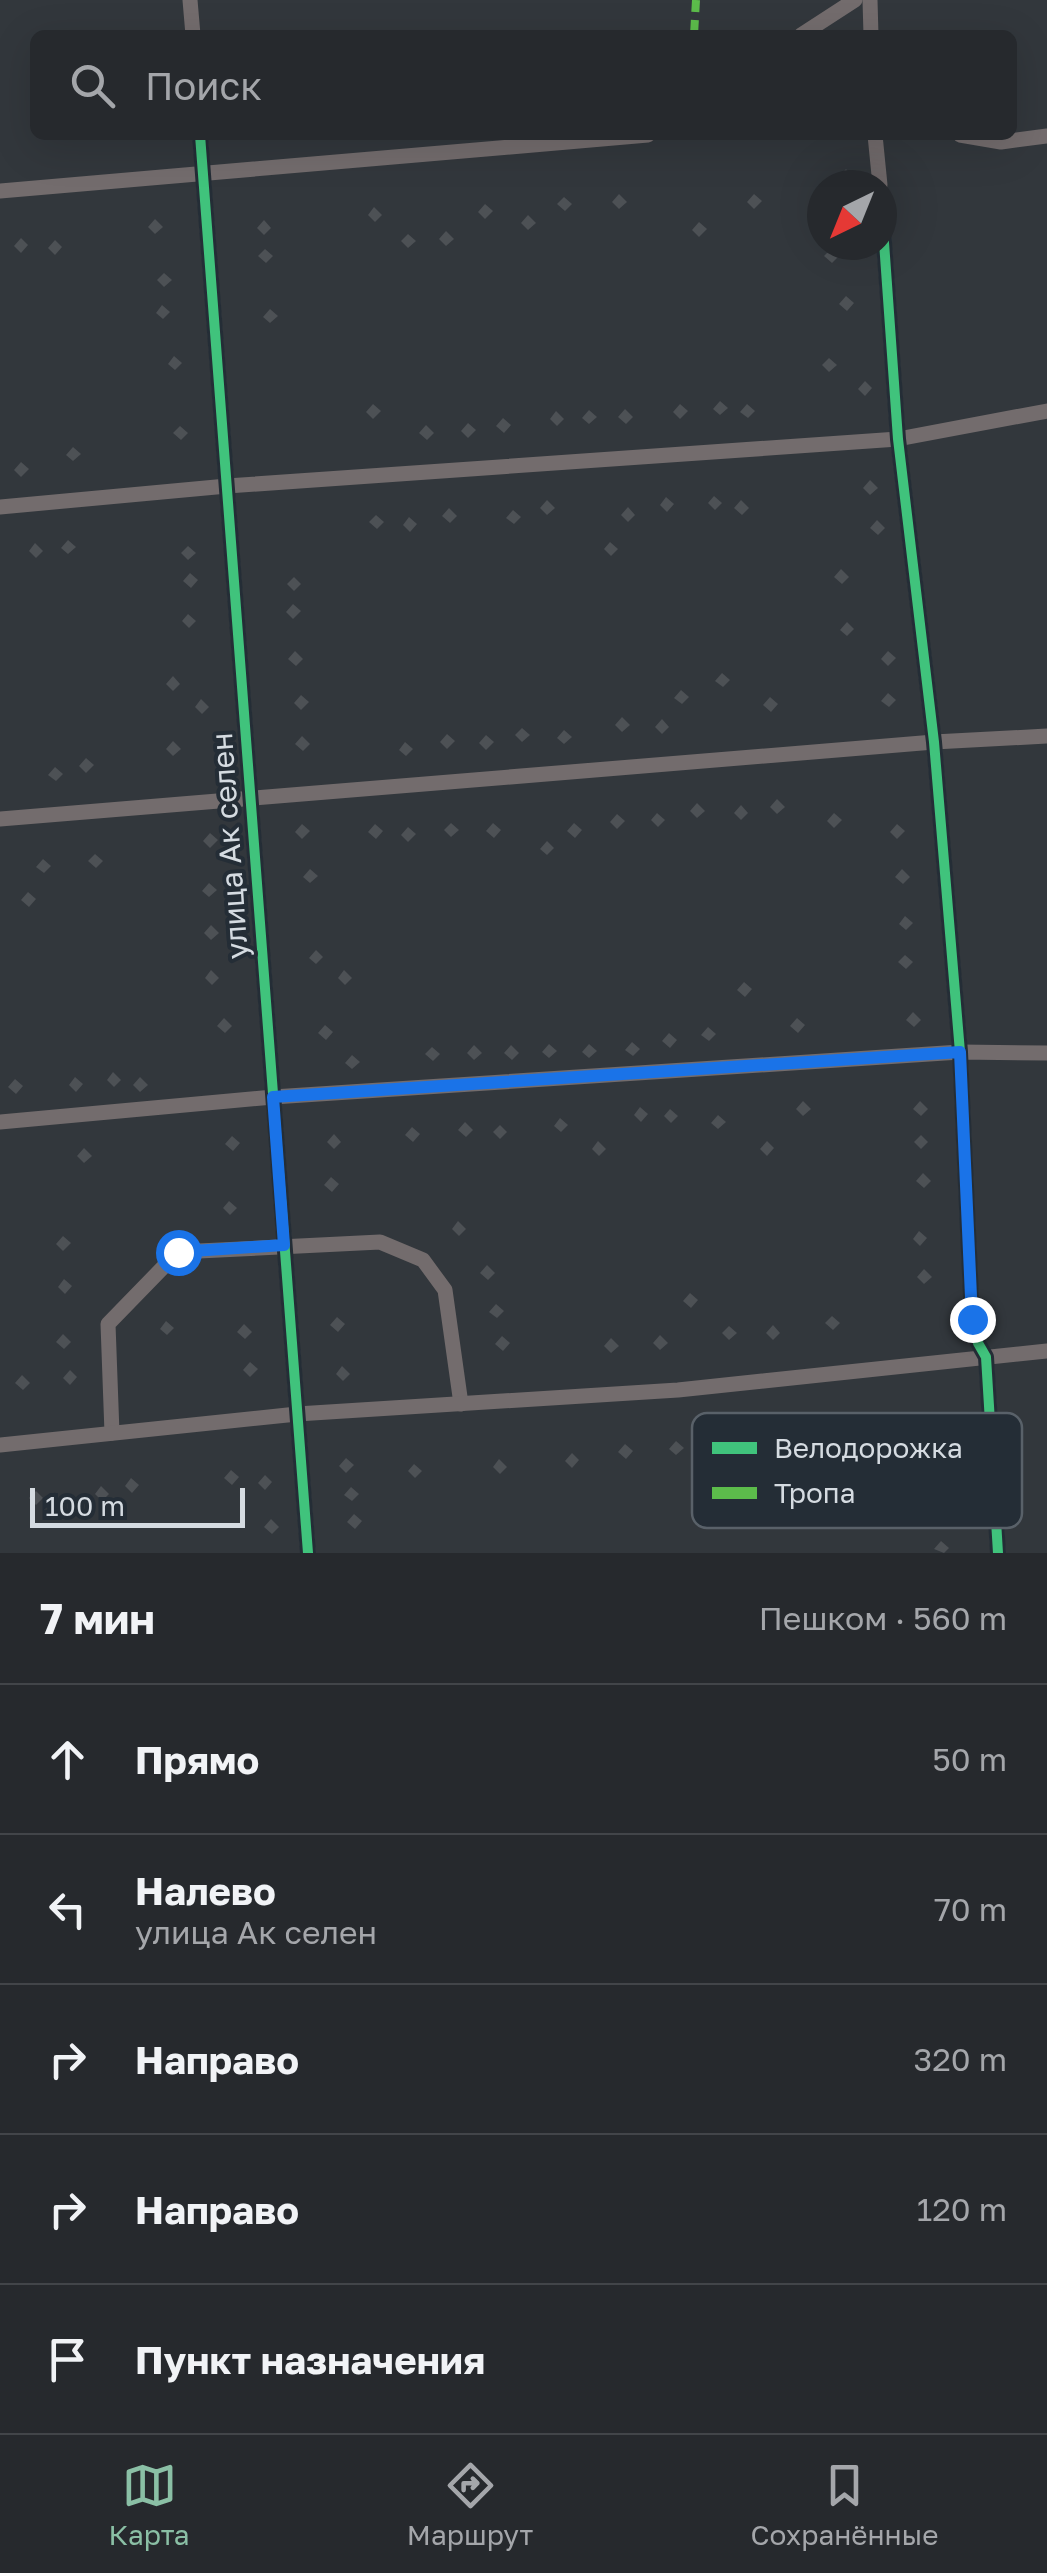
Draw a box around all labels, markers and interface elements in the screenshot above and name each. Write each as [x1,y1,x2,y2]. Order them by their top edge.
search box [30,30,1017,140]
icon: search [65,58,120,113]
text: Поиск [145,63,262,108]
north arrow [807,170,897,260]
street label: улица Ак селен [203,732,255,960]
route start [156,1230,202,1276]
route end [950,1297,996,1343]
legend [692,1413,1022,1528]
text: Велодорожка [774,1431,963,1464]
text: Тропа [774,1476,855,1509]
scale bar [30,1483,245,1528]
text: 100 m [45,1489,125,1522]
text: 7 мин [40,1593,155,1643]
text: Пешком · 560 m [759,1599,1007,1637]
icon: ahead [40,1732,95,1787]
text: Прямо [135,1737,259,1782]
text: 50 m [932,1740,1007,1778]
text: Налево [135,1868,276,1913]
icon: left [40,1882,95,1937]
text: 70 m [934,1890,1007,1928]
text: улица Ак селен [135,1913,377,1951]
icon: right [40,2032,95,2087]
text: Направо [135,2037,299,2082]
text: 320 m [914,2040,1007,2078]
icon: right [40,2182,95,2237]
text: Направо [135,2187,299,2232]
text: 120 m [917,2190,1007,2228]
icon: arrive [40,2332,95,2387]
text: Пункт назначения [135,2337,485,2382]
tab: Карта [109,2458,190,2551]
tab: Маршрут [407,2458,533,2551]
tab: Сохранённые [750,2458,938,2551]

